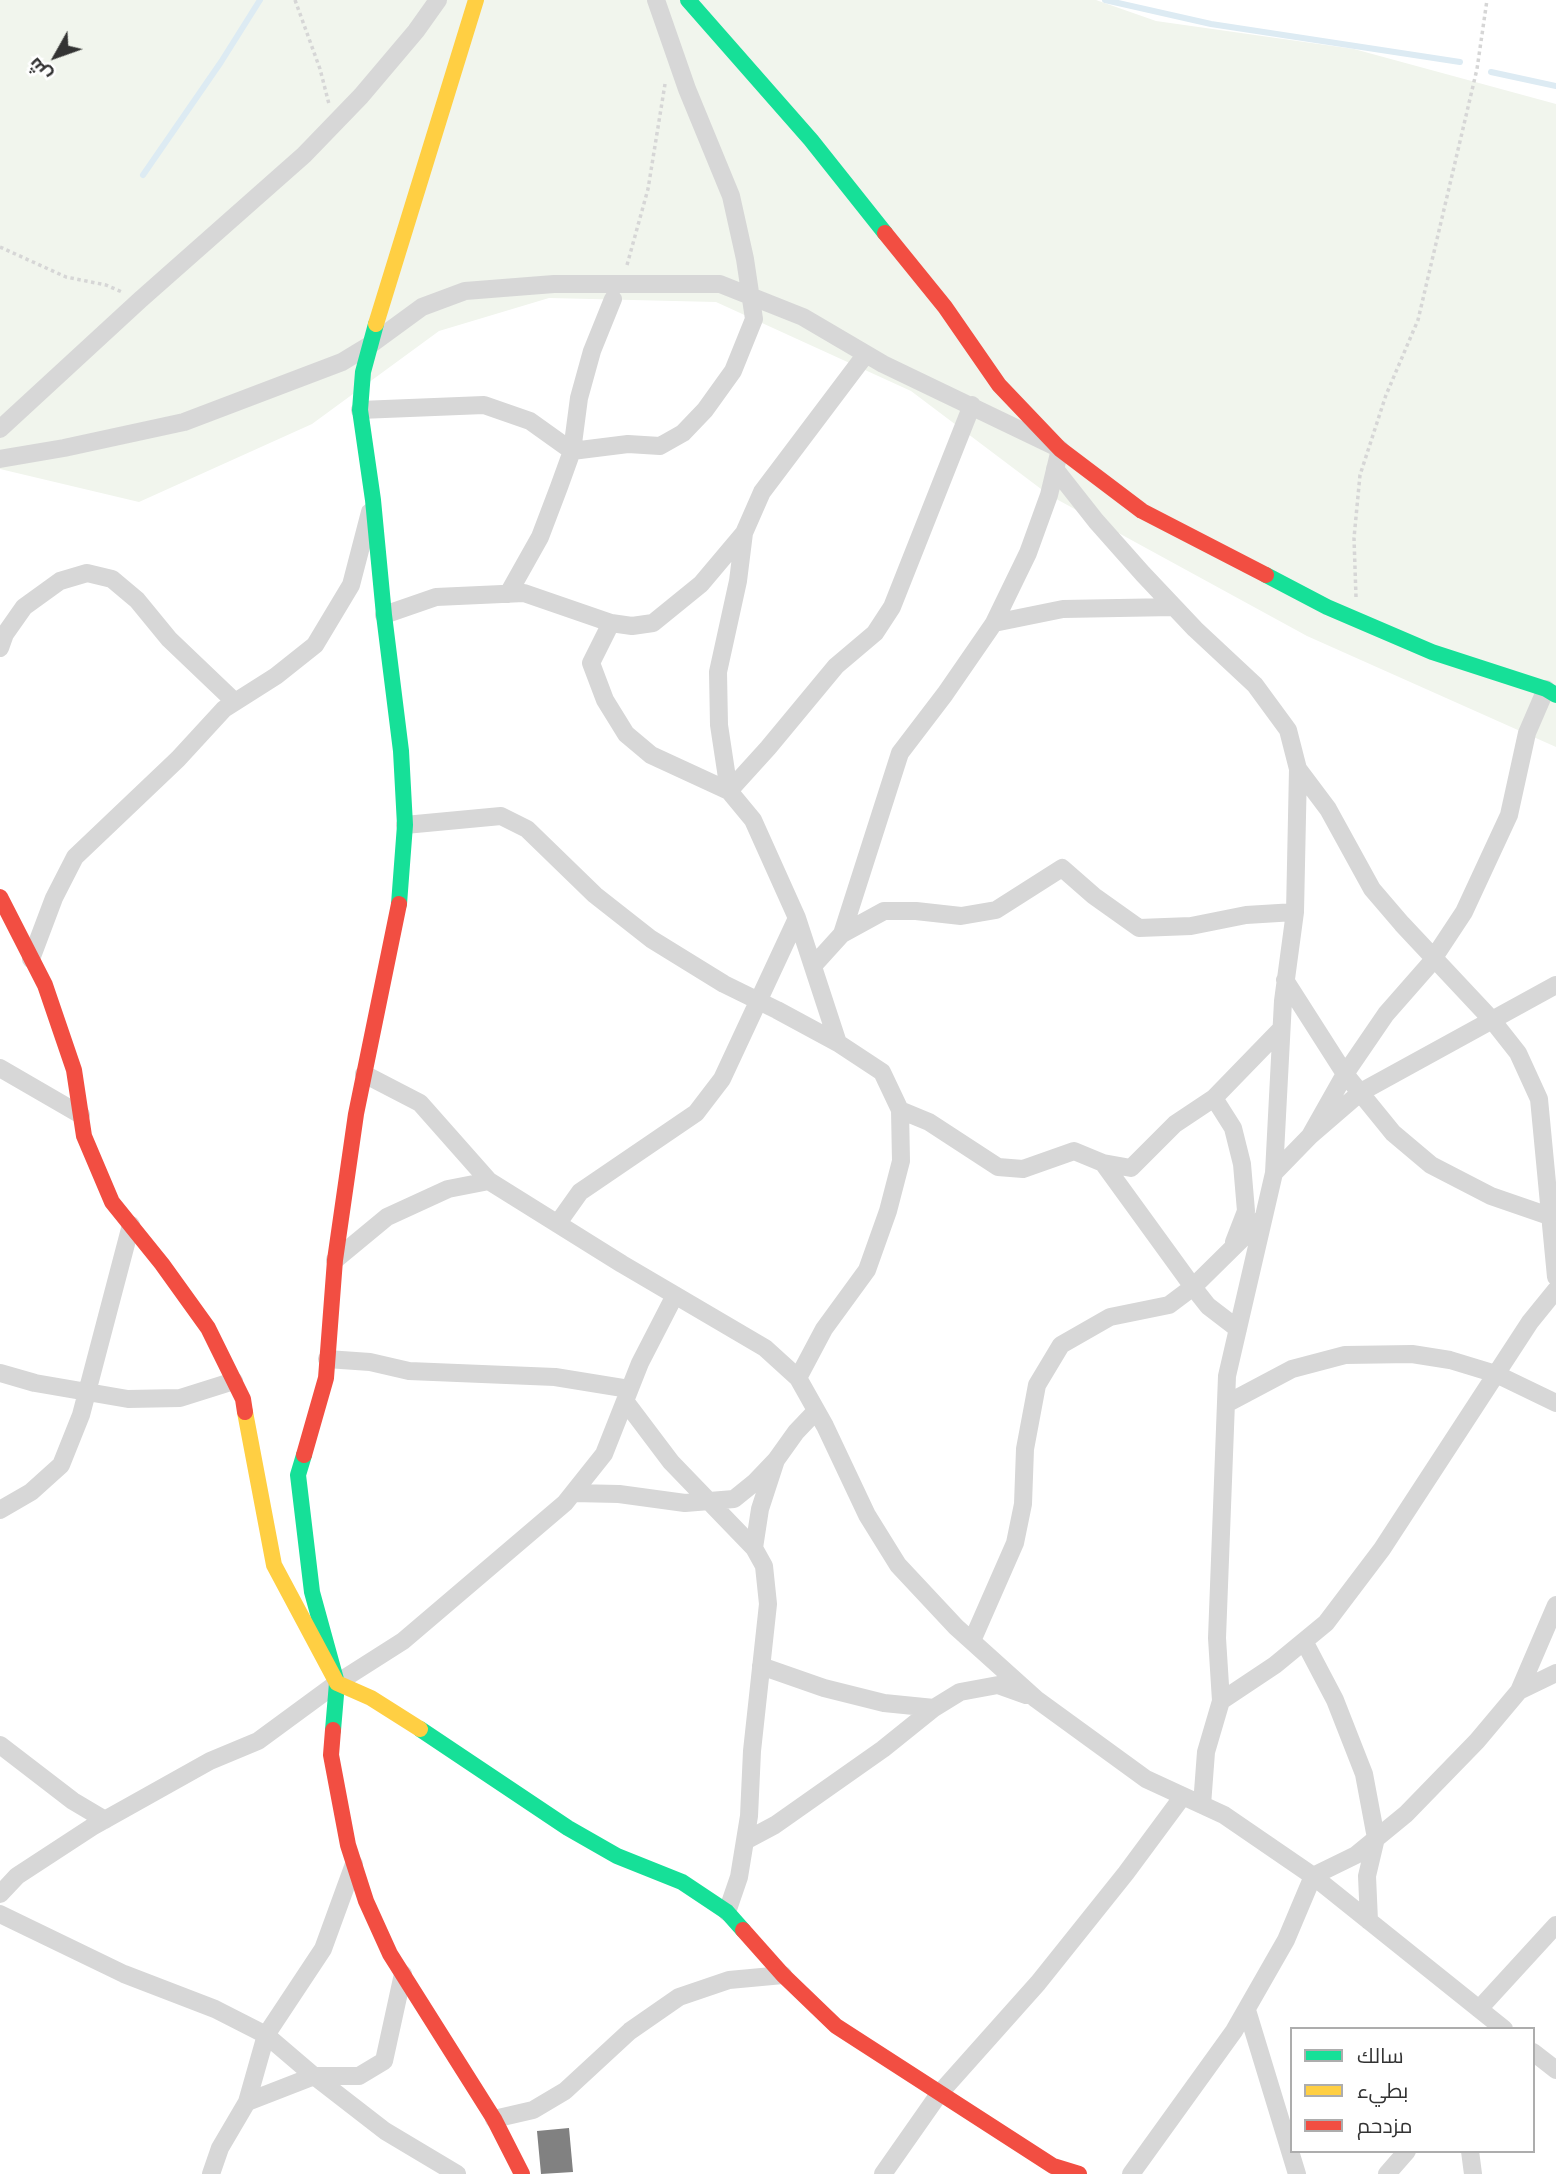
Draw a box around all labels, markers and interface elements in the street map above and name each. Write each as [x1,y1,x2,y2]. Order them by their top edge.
north arrow [21,21,91,91]
text: ش [22,52,57,87]
legend [1290,2027,1535,2153]
text: سالك [1357,2042,1404,2069]
text: بطيء [1357,2077,1408,2104]
text: مزدحم [1357,2112,1412,2139]

